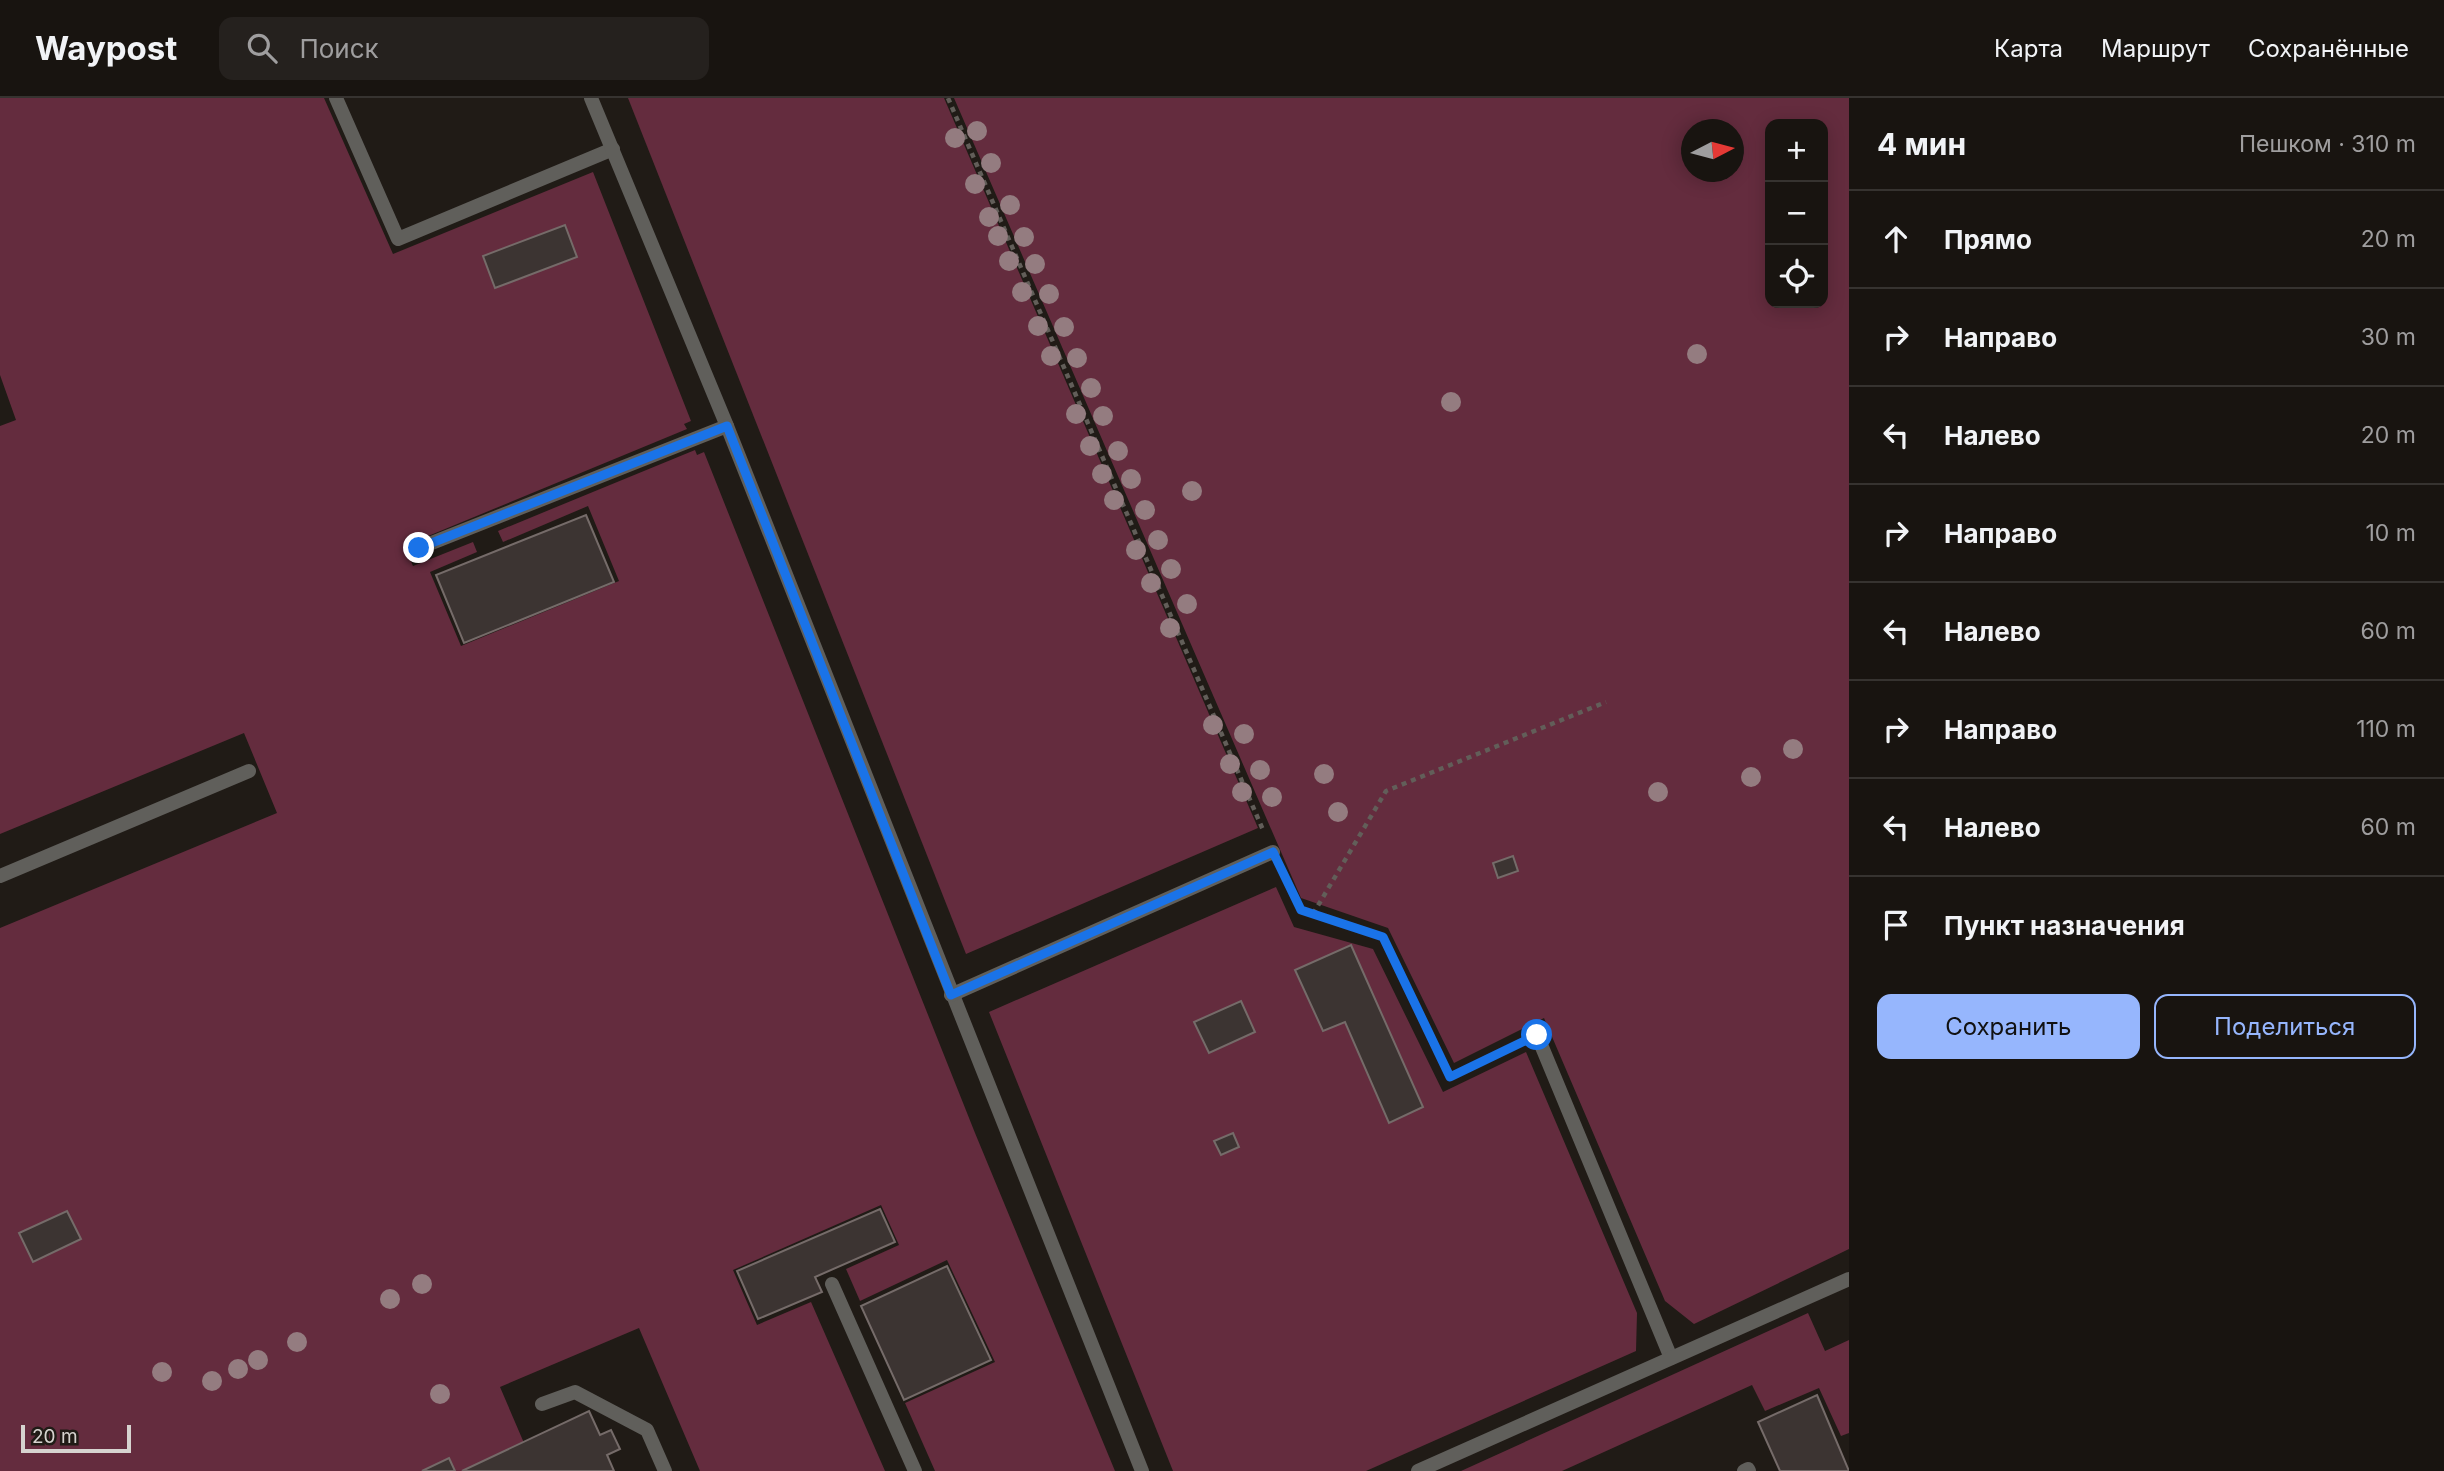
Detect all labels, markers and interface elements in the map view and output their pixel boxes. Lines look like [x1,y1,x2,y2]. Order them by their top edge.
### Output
search box [219,17,709,80]
text: Waypost [35,28,177,68]
icon: search [243,29,281,67]
text: Поиск [299,33,379,64]
text: Карта [1994,34,2063,63]
text: Маршрут [2101,34,2210,63]
text: Сохранённые [2248,34,2409,63]
north arrow [1681,119,1744,182]
map controls [1765,119,1828,308]
button: + [1765,119,1828,182]
text: 4 мин [1877,126,1966,162]
text: Пешком · 310 m [2239,130,2416,158]
button: − [1765,182,1828,245]
icon: ahead [1877,220,1915,258]
text: Прямо [1944,224,2032,255]
text: 20 m [2361,225,2416,253]
button: locate [1765,245,1828,308]
icon: right [1877,318,1915,356]
text: Направо [1944,322,2057,353]
text: 30 m [2361,323,2416,351]
icon: left [1877,416,1915,454]
text: Налево [1944,420,2041,451]
text: 20 m [2361,421,2416,449]
icon: right [1877,514,1915,552]
text: Направо [1944,518,2057,549]
text: 10 m [2366,519,2416,547]
route end [403,532,434,563]
icon: left [1877,612,1915,650]
text: Налево [1944,616,2041,647]
text: 60 m [2361,617,2416,645]
icon: right [1877,710,1915,748]
text: Направо [1944,714,2057,745]
text: 110 m [2356,715,2416,743]
icon: left [1877,808,1915,846]
text: Налево [1944,812,2041,843]
text: 60 m [2361,813,2416,841]
icon: arrive [1877,906,1915,944]
text: Пункт назначения [1944,910,2185,941]
button: Сохранить [1877,994,2140,1059]
button: Поделиться [2154,994,2416,1059]
route start [1521,1019,1552,1050]
scale bar [21,1422,131,1454]
text: 20 m [32,1425,78,1448]

